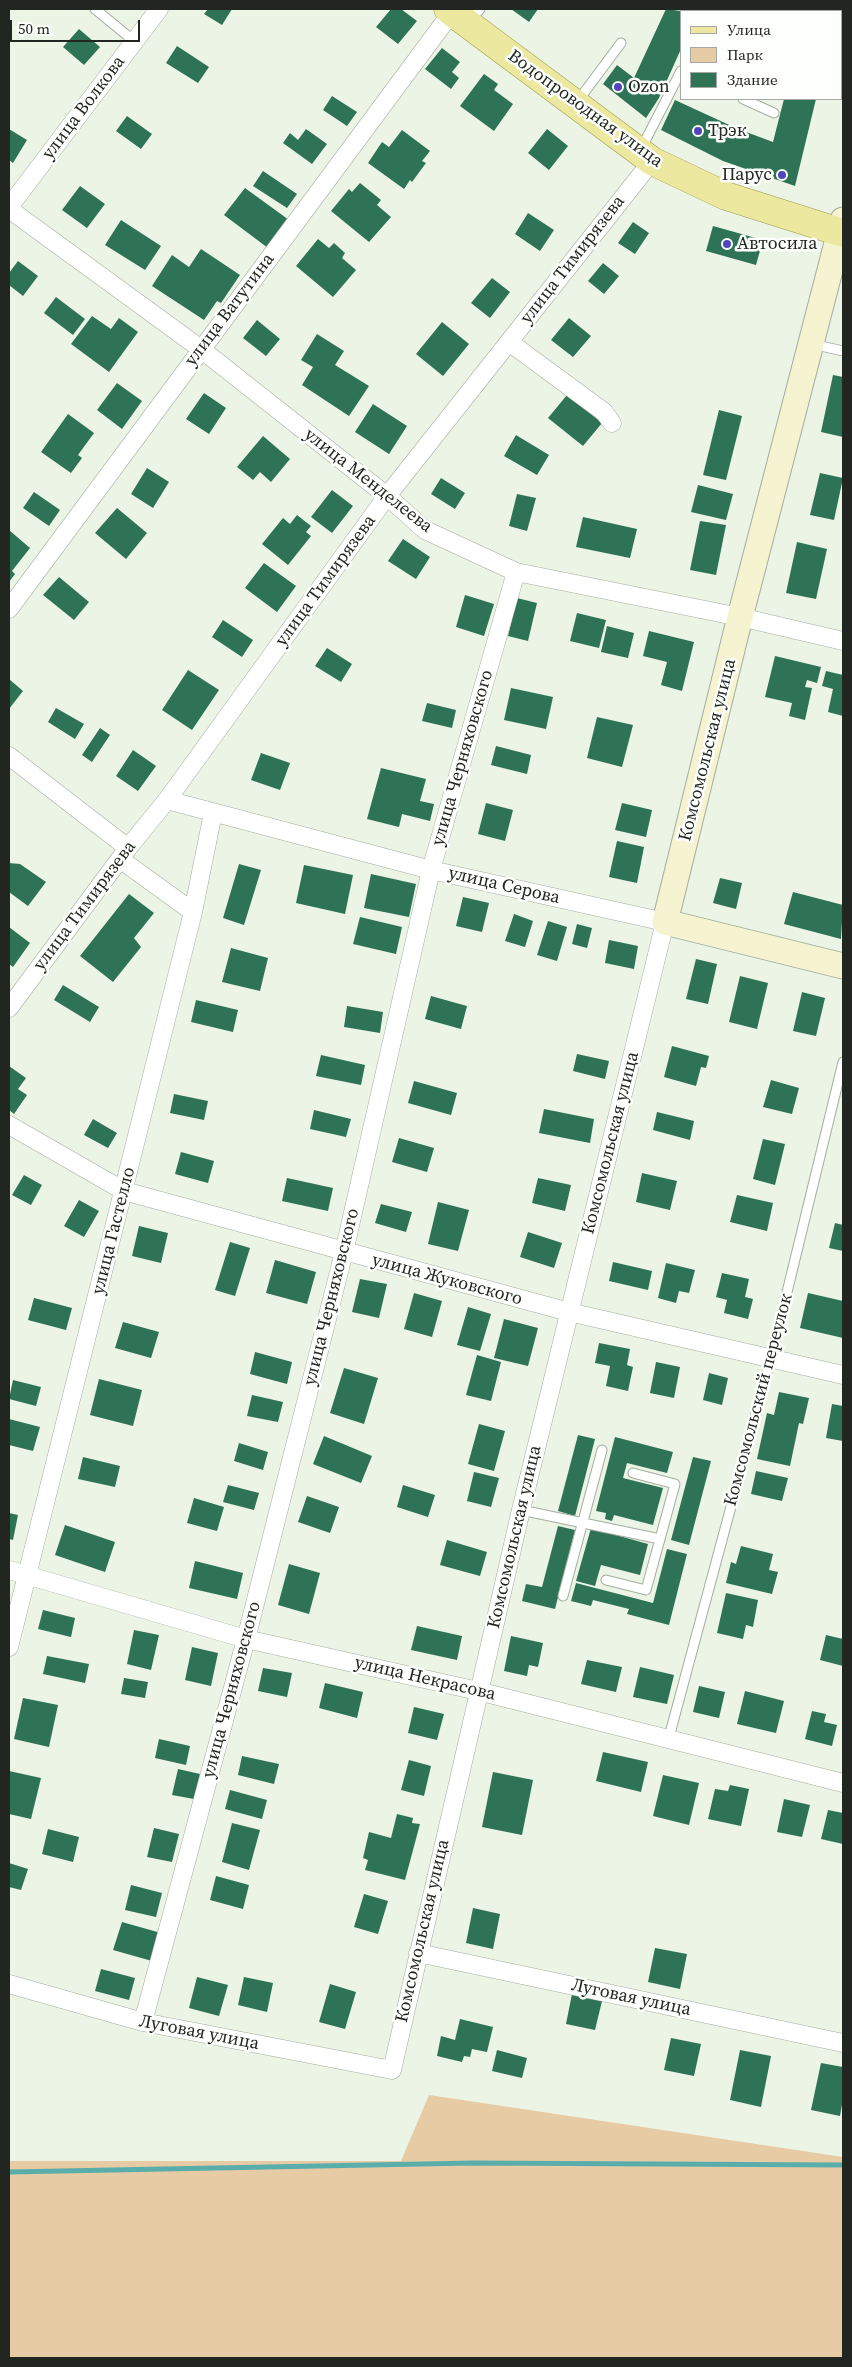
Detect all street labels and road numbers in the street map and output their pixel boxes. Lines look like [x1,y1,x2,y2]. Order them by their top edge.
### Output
street label: Водопроводная улица [503,45,667,173]
street label: улица Волкова [38,52,130,164]
street label: улица Тимирязева [516,191,630,329]
street label: улица Ватутина [181,249,279,371]
street label: улица Менделеева [299,424,437,538]
street label: улица Тимирязева [271,511,381,651]
street label: Комсомольская улица [675,657,741,843]
street label: улица Черняховского [428,668,498,848]
street label: улица Тимирязева [29,837,141,975]
street label: улица Серова [446,863,562,909]
street label: Комсомольская улица [578,1050,644,1236]
street label: улица Гастелло [88,1165,140,1297]
street label: улица Черняховского [299,1206,365,1388]
street label: улица Жуковского [370,1250,524,1310]
street label: Комсомольский переулок [720,1291,798,1509]
street label: Комсомольская улица [483,1443,547,1631]
street label: улица Черняховского [198,1599,266,1781]
street label: улица Некрасова [352,1652,498,1706]
street label: Комсомольская улица [391,1837,455,2025]
street label: Луговая улица [569,1975,693,2021]
street label: Луговая улица [137,2011,261,2055]

